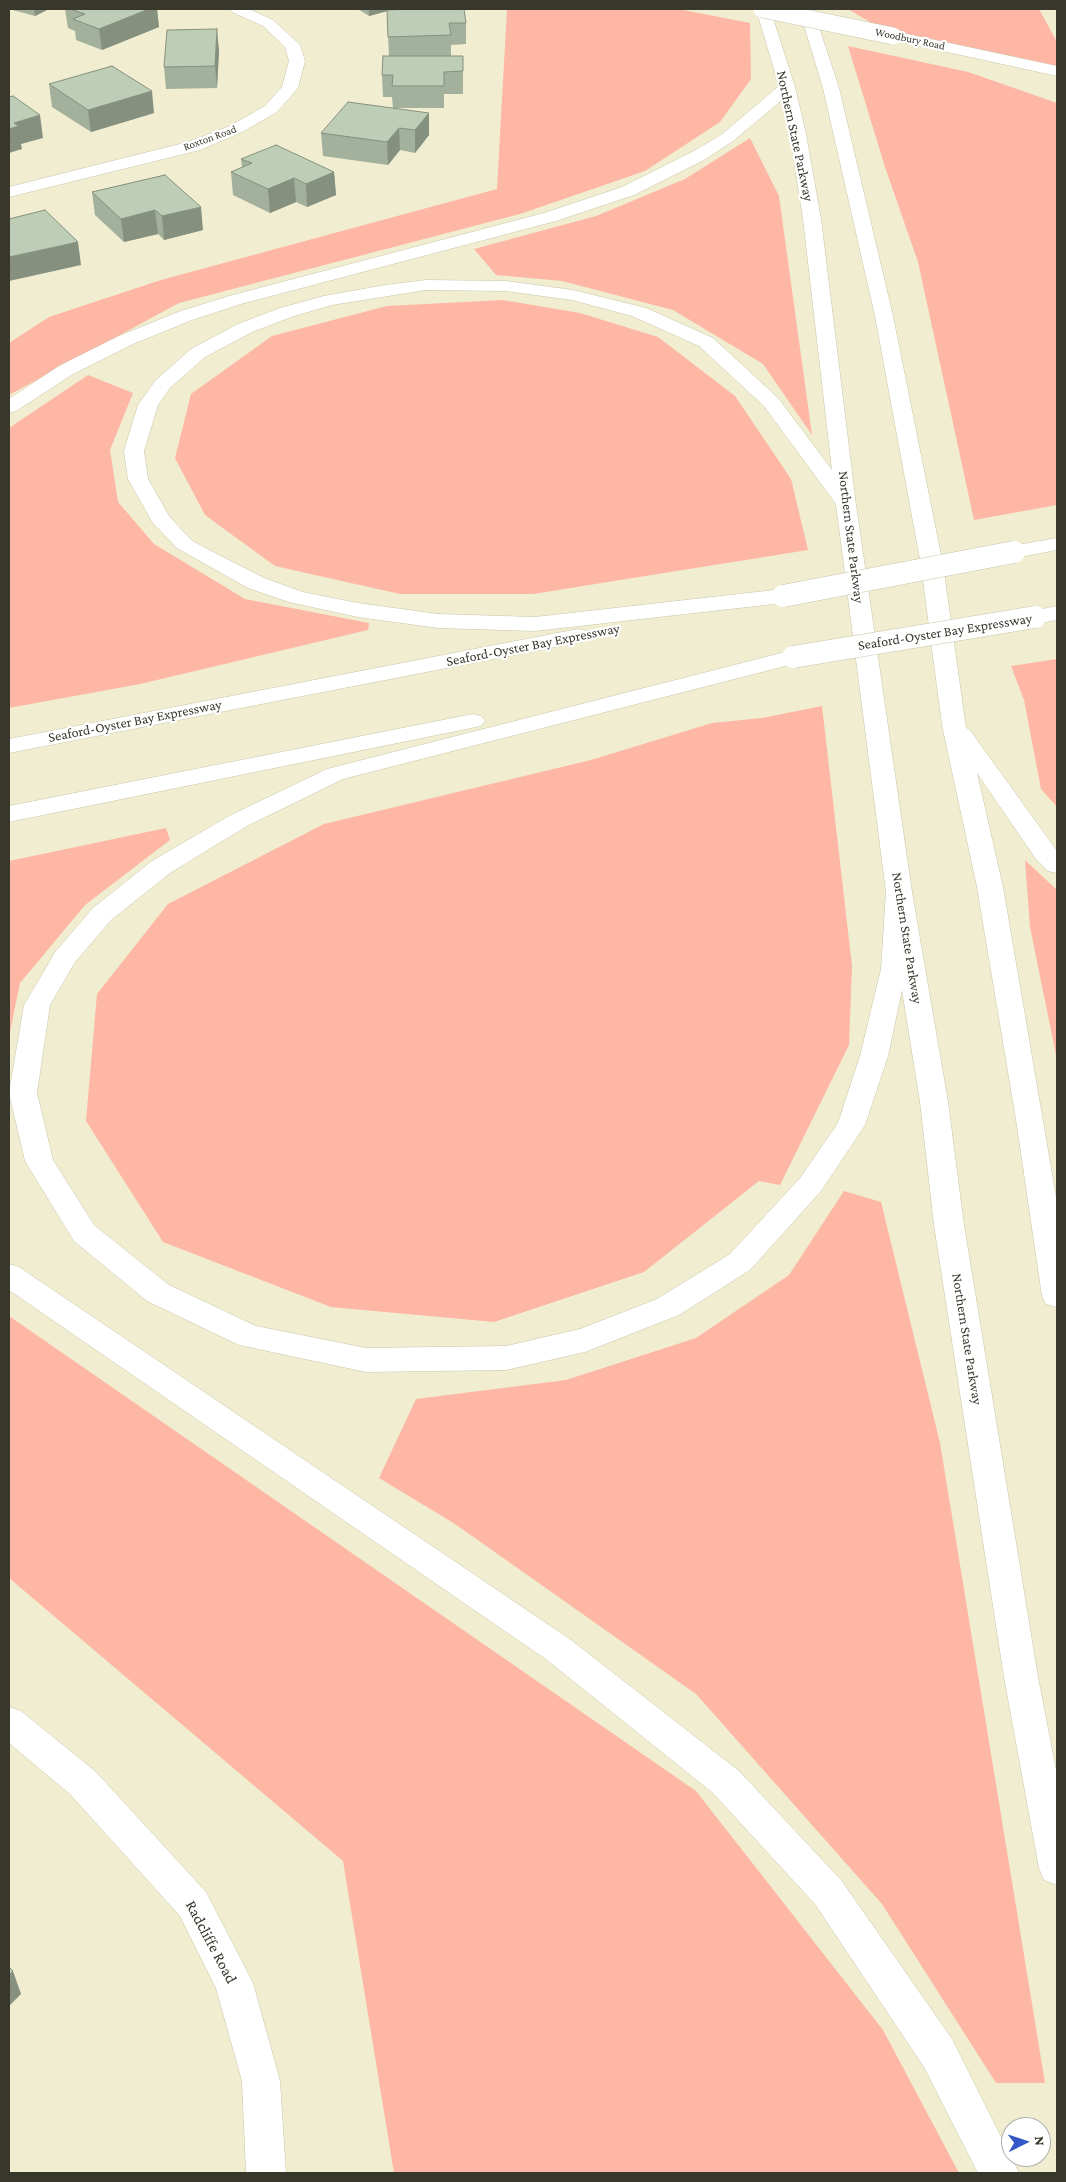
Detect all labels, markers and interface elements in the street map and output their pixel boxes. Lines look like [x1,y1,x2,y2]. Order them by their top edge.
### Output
street label: Woodbury Road [874,25,946,53]
street label: Northern State Parkway [773,69,817,203]
street label: Roxton Road [182,122,238,154]
street label: Northern State Parkway [835,470,867,604]
street label: Seaford-Oyster Bay Expressway [857,610,1033,654]
street label: Seaford-Oyster Bay Expressway [445,620,621,670]
street label: Seaford-Oyster Bay Expressway [47,696,223,746]
street label: Northern State Parkway [888,871,926,1005]
street label: Northern State Parkway [948,1272,986,1406]
street label: Radcliffe Road [181,1897,241,1987]
north arrow [1001,2117,1051,2167]
text: N [1032,2136,1048,2146]

